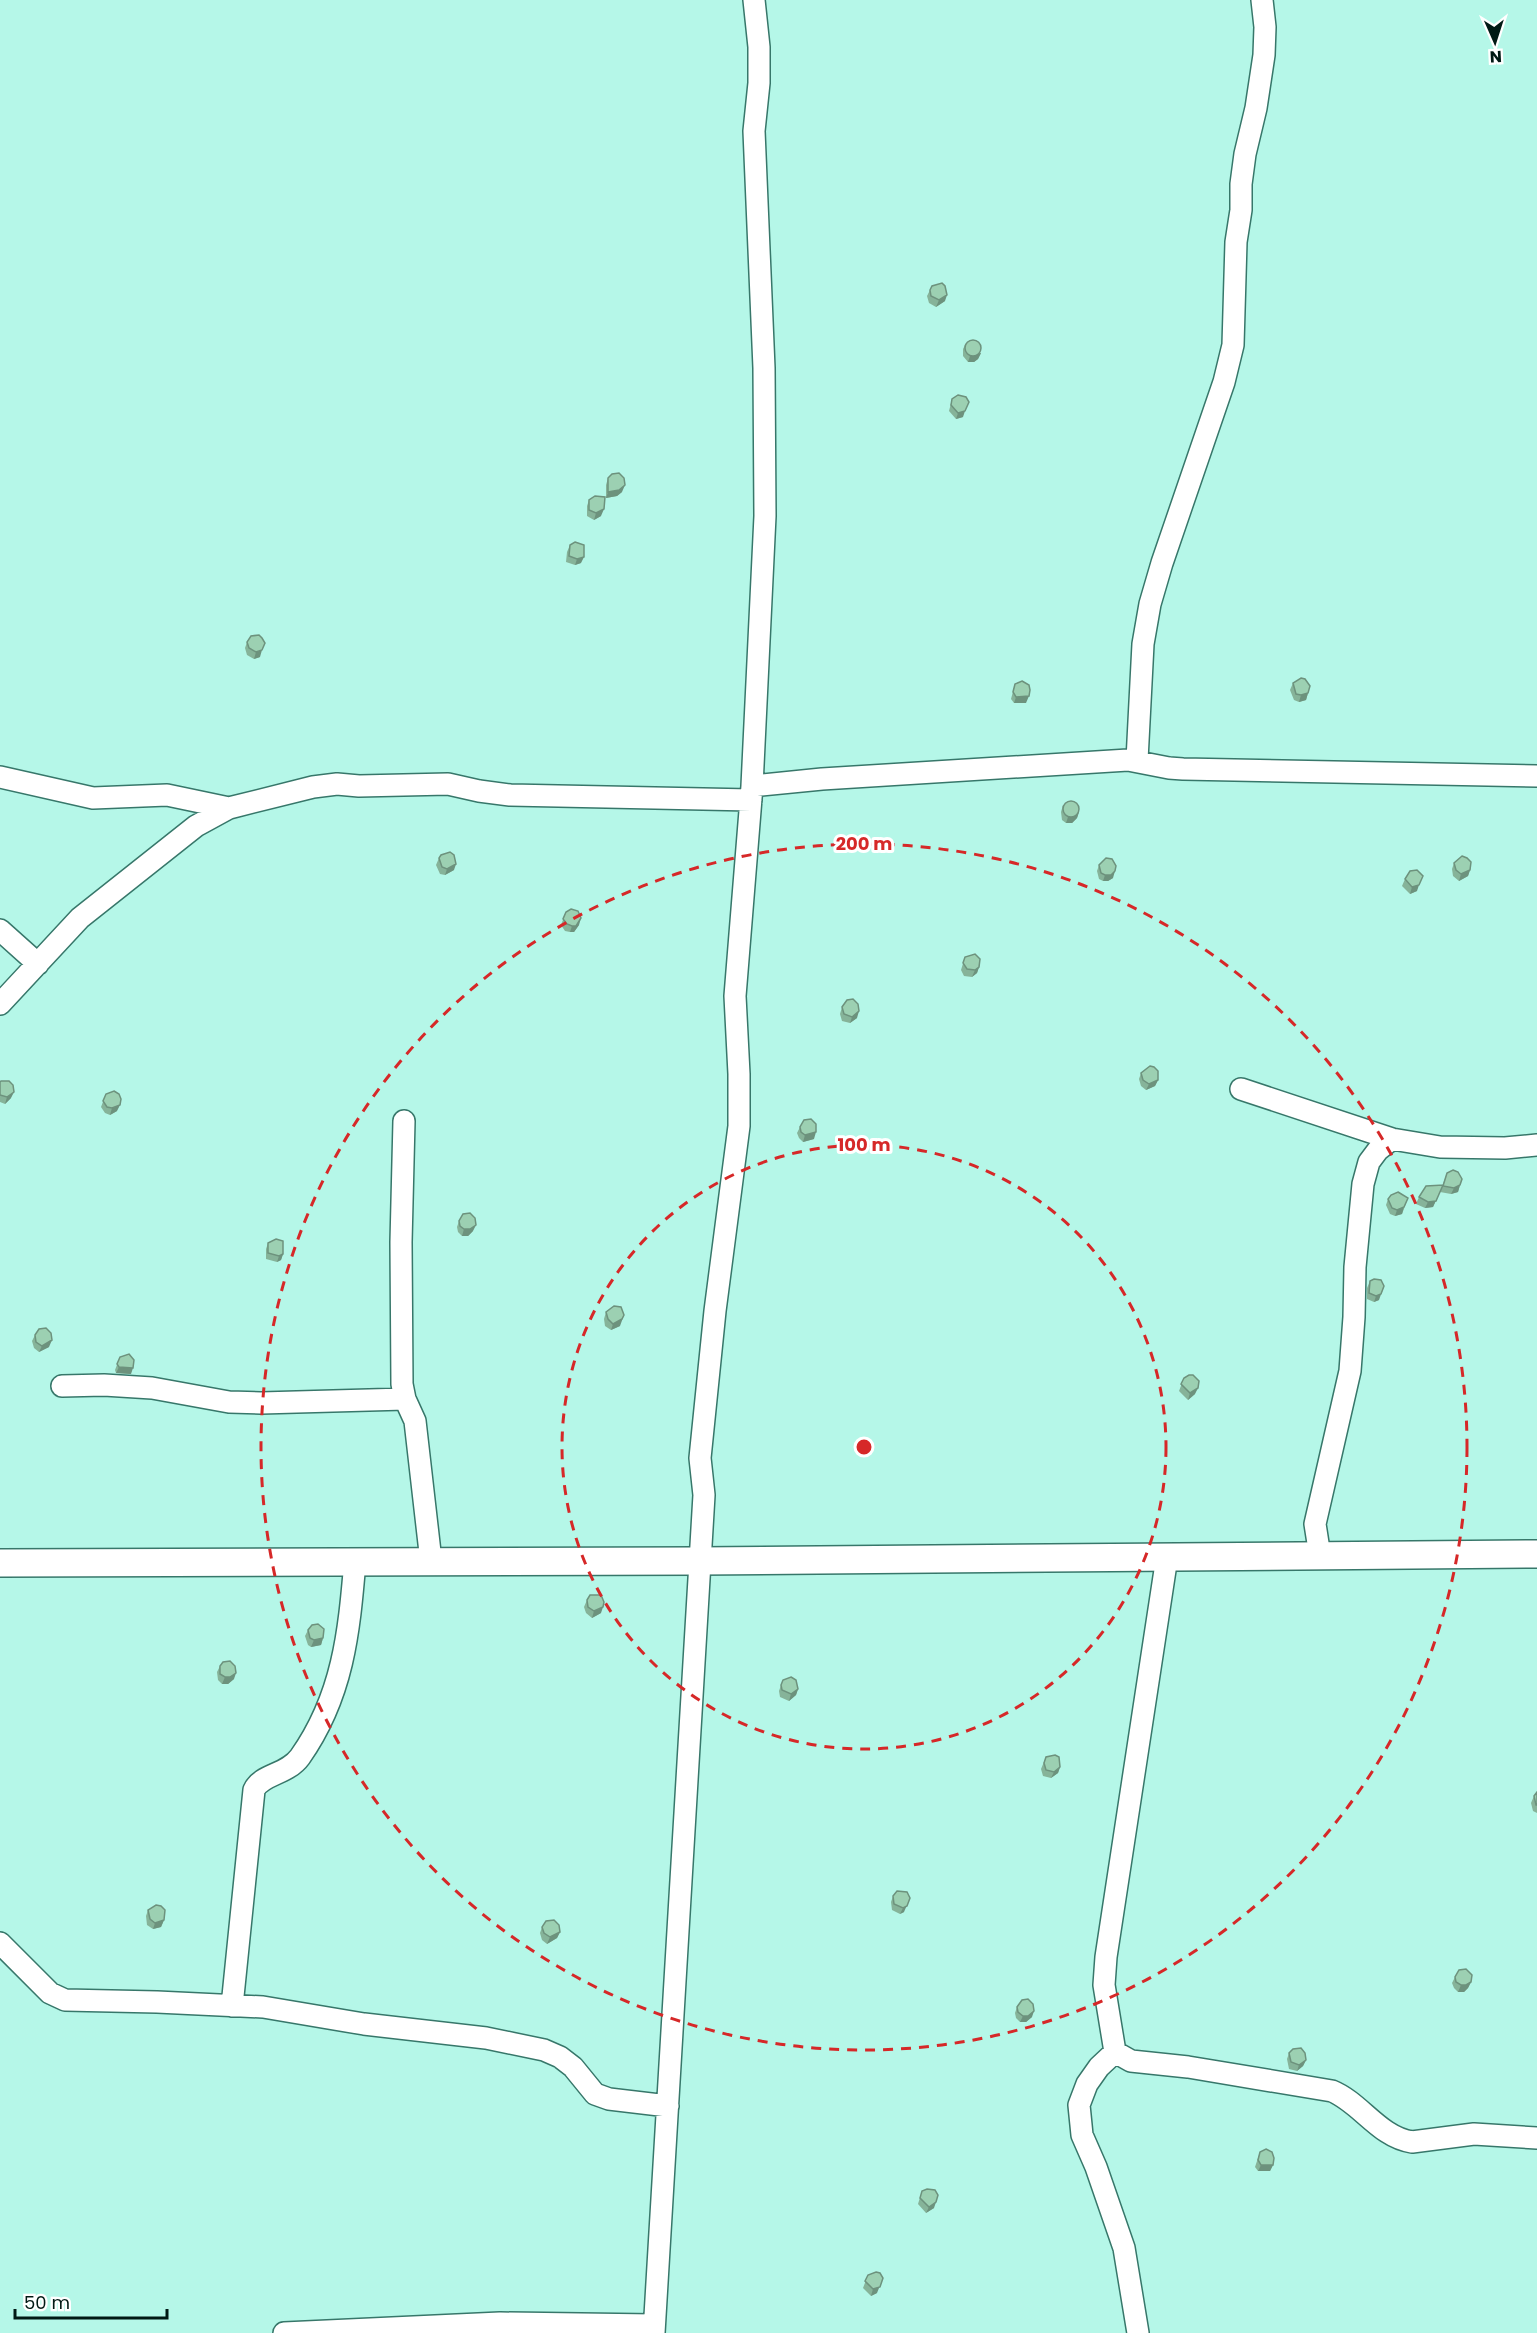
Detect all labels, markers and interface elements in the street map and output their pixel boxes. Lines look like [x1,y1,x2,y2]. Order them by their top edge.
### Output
north arrow [1465,12,1525,72]
text: N [1489,45,1502,68]
text: 200 m [836,831,892,856]
text: 100 m [837,1132,891,1157]
centre of rings [854,1437,874,1457]
scale bar [15,2282,166,2320]
text: 50 m [24,2290,70,2315]

